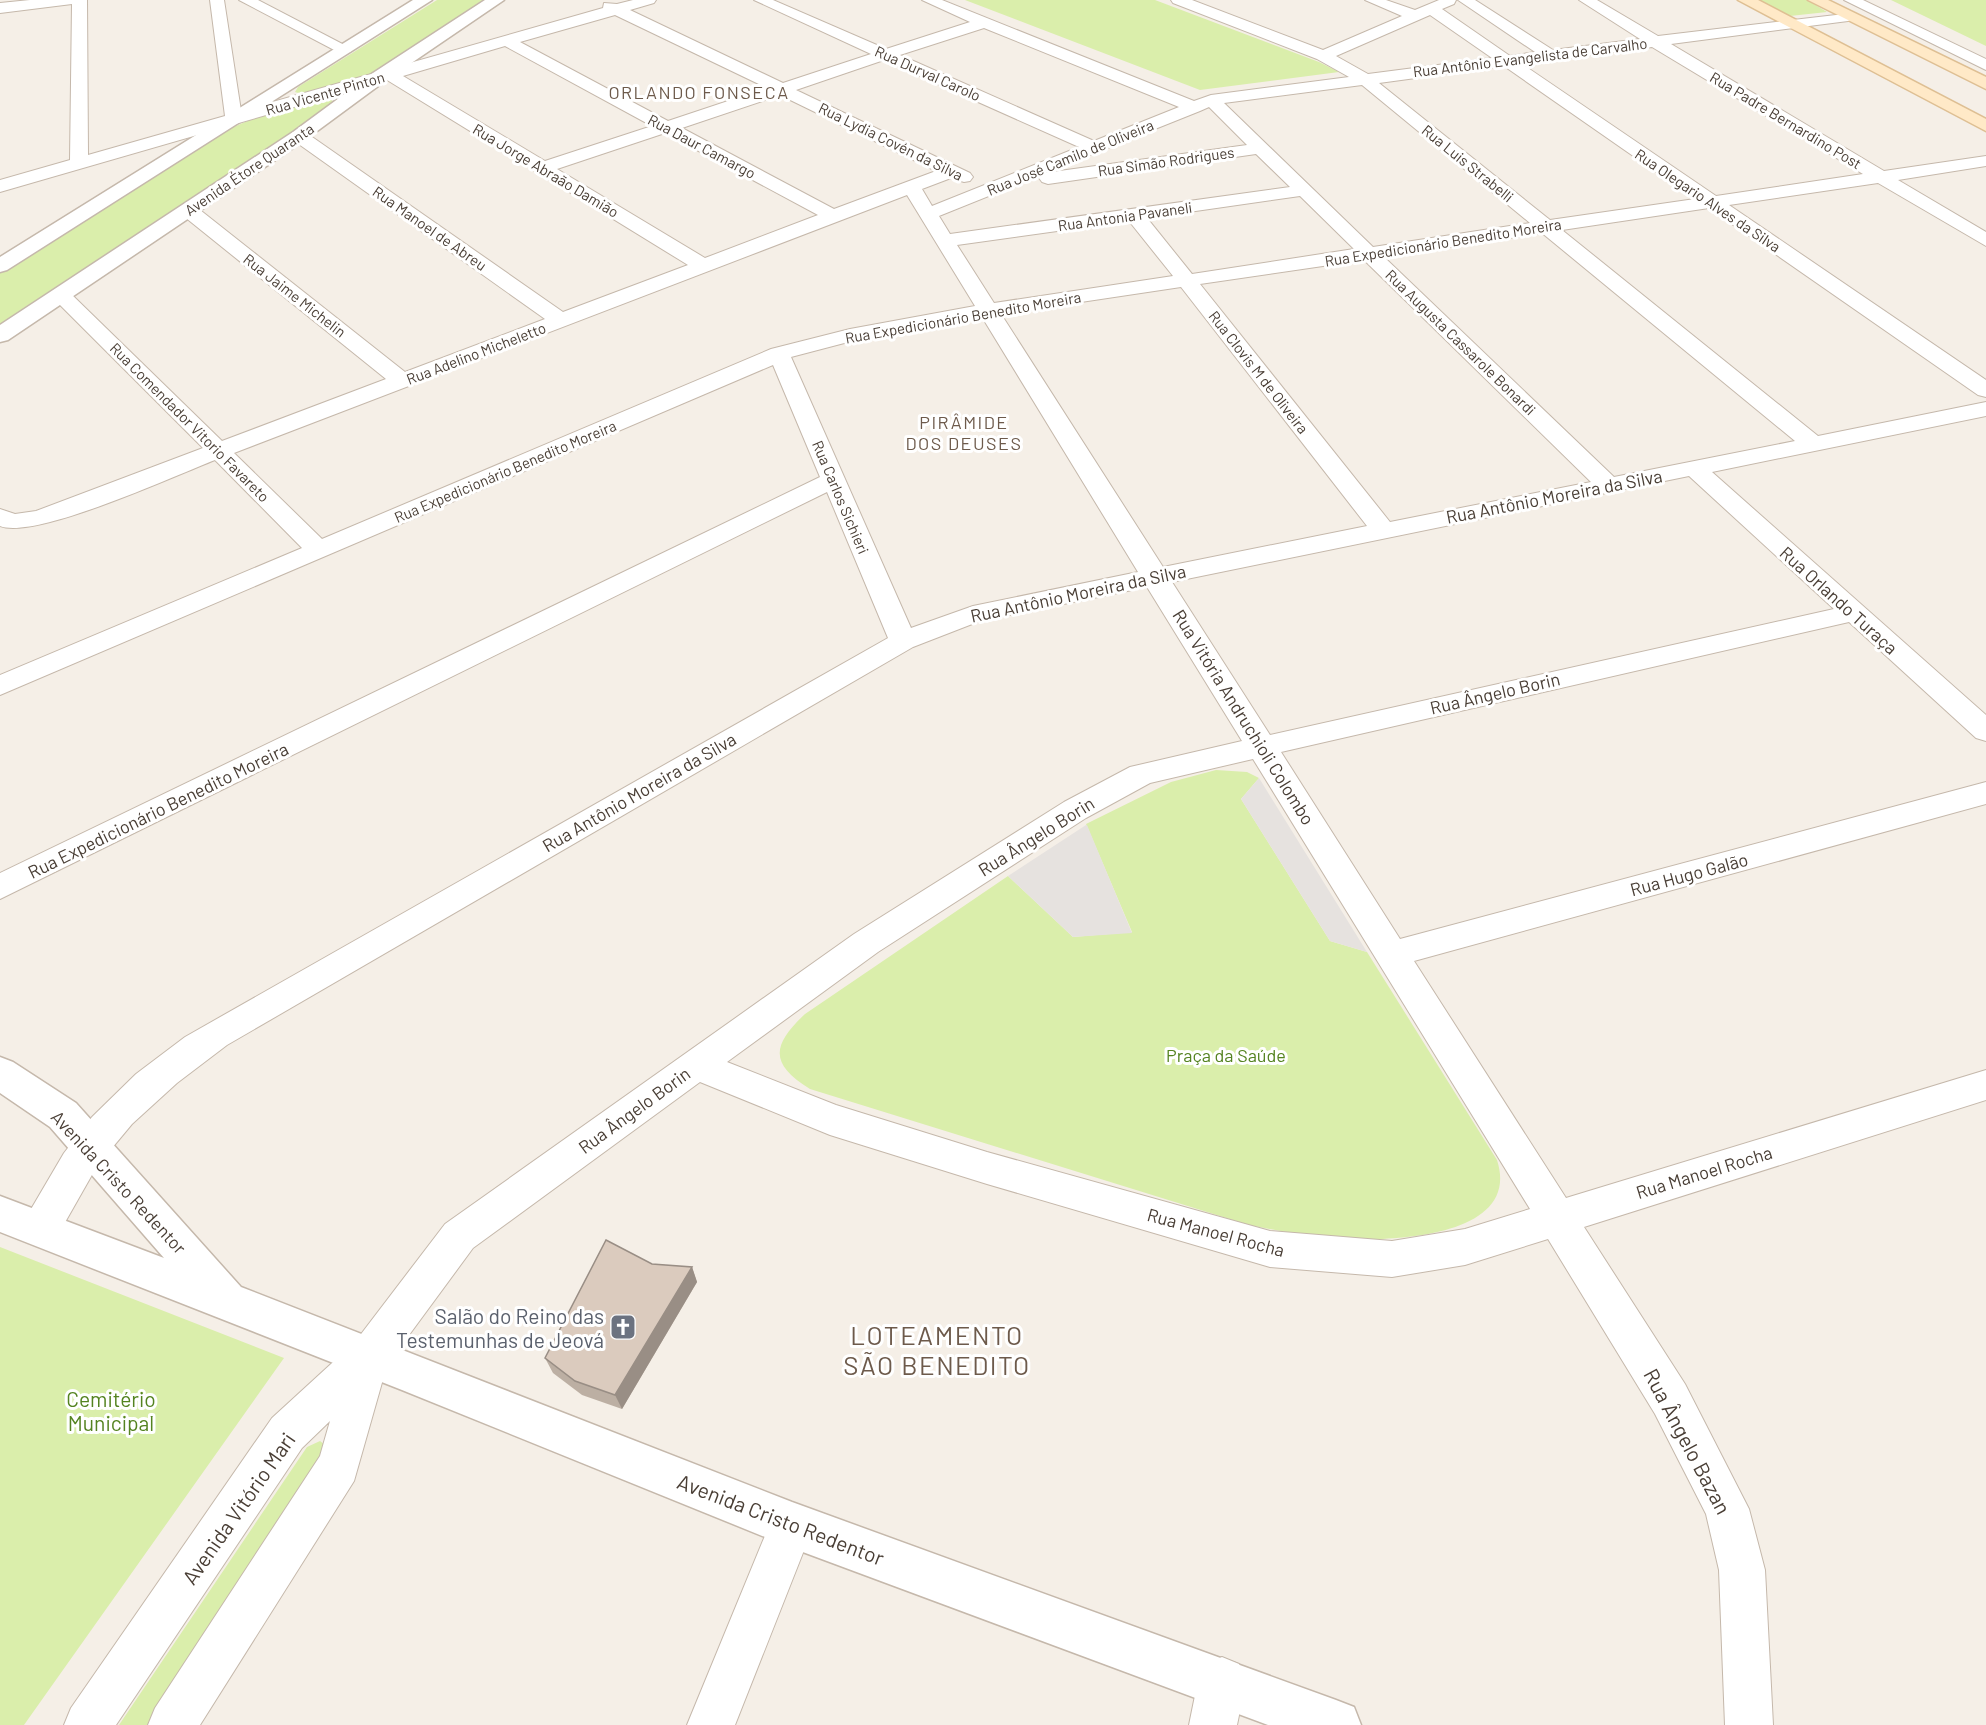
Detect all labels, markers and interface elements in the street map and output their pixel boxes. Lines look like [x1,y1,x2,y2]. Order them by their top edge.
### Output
street label: Rua Antônio Evangelista de Carvalho [1412,34,1648,80]
street label: Rua Durval Carolo [872,42,984,104]
street label: Rua Vicente Pinton [263,67,387,119]
street label: Rua Padre Bernardino Post [1707,68,1865,172]
district label: ORLANDO FONSECA [608,81,790,103]
street label: Rua Lydia Covén da Silva [816,98,966,184]
street label: Rua Daur Camargo [645,110,759,182]
street label: Rua José Camilo de Oliveira [984,115,1156,199]
street label: Avenida Étore Quaranta [181,119,317,219]
street label: Rua Jorge Abraão Damião [470,119,622,221]
street label: Rua Luis Strabelli [1419,121,1517,205]
street label: Rua Simão Rodrigues [1097,143,1235,179]
street label: Rua Olegario Alves da Silva [1632,144,1784,256]
street label: Rua Manoel de Abreu [370,182,490,274]
street label: Rua Antonia Pavaneli [1057,198,1193,234]
street label: Rua Expedicionário Benedito Moreira [1323,214,1563,270]
street label: Rua Jaime Michelin [240,249,350,341]
street label: Rua Augusta Cassarole Bonardi [1382,265,1540,419]
street label: Rua Expedicionário Benedito Moreira [844,287,1082,347]
street label: Rua Clovis M de Oliveira [1205,307,1313,437]
street label: Rua Adelino Micheletto [404,318,548,388]
street label: Rua Comendador Vitorio Favareto [107,339,273,505]
district label: PIRÂMIDE DOS DEUSES [906,411,1023,454]
street label: Rua Expedicionário Benedito Moreira [391,416,619,526]
street label: Rua Carlos Sichieri [809,438,873,556]
street label: Rua Antônio Moreira da Silva [1444,464,1664,528]
street label: Rua Orlando Turaça [1776,541,1902,659]
street label: Rua Antônio Moreira da Silva [968,559,1188,627]
street label: Rua Vitória Andruchioli Colombo [1168,605,1320,829]
street label: Rua Ângelo Borin [1428,667,1562,719]
street label: Rua Antônio Moreira da Silva [538,728,740,856]
street label: Rua Expedicionário Benedito Moreira [24,737,292,883]
street label: Rua Ângelo Borin [974,791,1098,881]
street label: Rua Hugo Galão [1628,848,1750,900]
park label: Praça da Saúde [1166,1044,1286,1066]
street label: Rua Ângelo Borin [574,1062,694,1158]
street label: Avenida Cristo Redentor [47,1106,191,1259]
street label: Rua Manoel Rocha [1633,1141,1775,1203]
street label: Rua Manoel Rocha [1145,1203,1287,1261]
place label: Salão do Reino das Testemunhas de Jeová [396,1303,604,1352]
church icon: Salão do Reino das Testemunhas de Jeová [608,1312,638,1342]
district label: LOTEAMENTO SÃO BENEDITO [843,1319,1031,1380]
street label: Rua Ângelo Bazan [1639,1364,1737,1518]
park label: Cemitério Municipal [66,1386,156,1435]
street label: Avenida Vitório Mari [176,1427,300,1589]
street label: Avenida Cristo Redentor [674,1468,888,1570]

